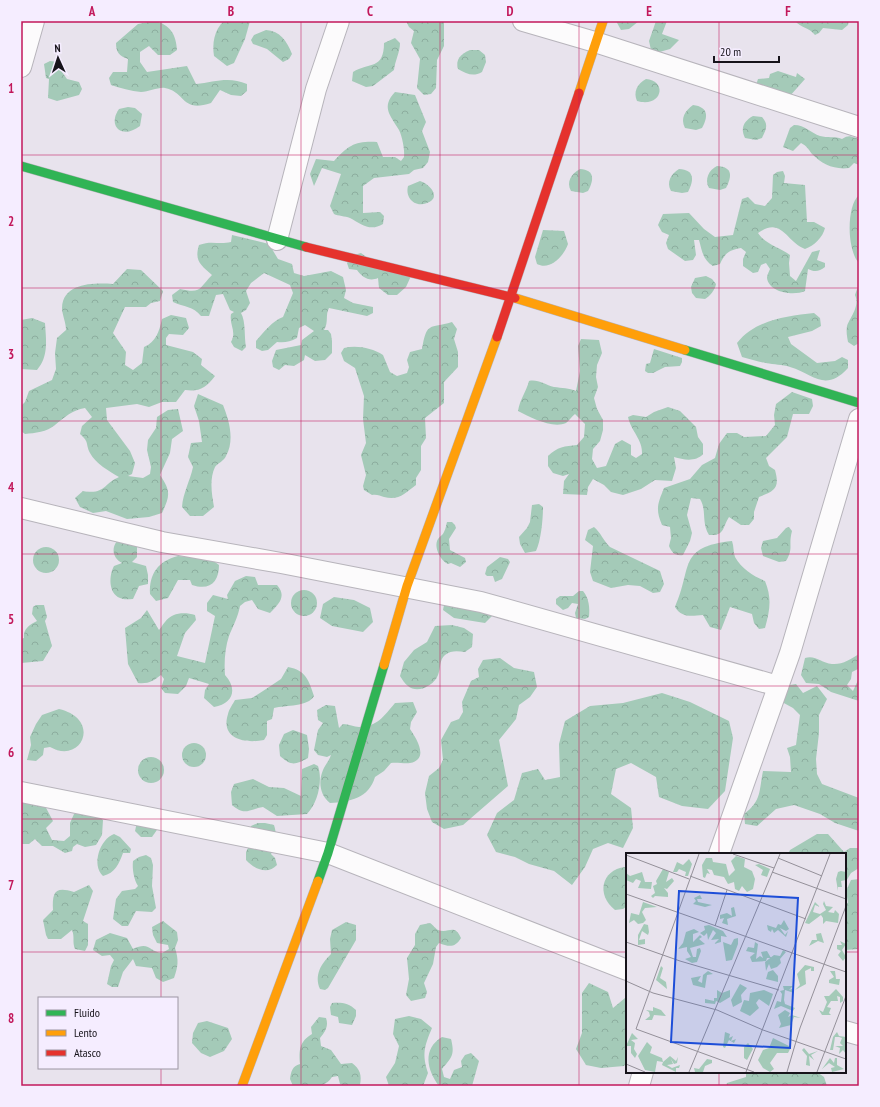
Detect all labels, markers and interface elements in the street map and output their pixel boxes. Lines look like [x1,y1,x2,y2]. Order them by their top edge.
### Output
text: A [88,3,96,20]
text: B [228,3,234,20]
text: C [367,3,373,20]
text: D [507,3,514,20]
text: E [646,3,652,20]
text: F [785,3,791,20]
north arrow [38,38,78,78]
scale bar [714,38,779,64]
text: N [54,41,61,55]
text: 20 m [720,44,741,59]
text: 1 [8,80,14,97]
text: 2 [8,213,14,230]
text: 3 [8,346,14,363]
text: 4 [8,479,15,496]
text: 5 [8,611,14,628]
text: 6 [8,744,14,761]
inset map [626,853,846,1073]
text: 7 [8,877,14,894]
legend [38,997,178,1069]
text: Fluido [74,1005,100,1020]
text: 8 [8,1010,14,1027]
text: Lento [74,1025,97,1040]
text: Atasco [74,1045,101,1060]

